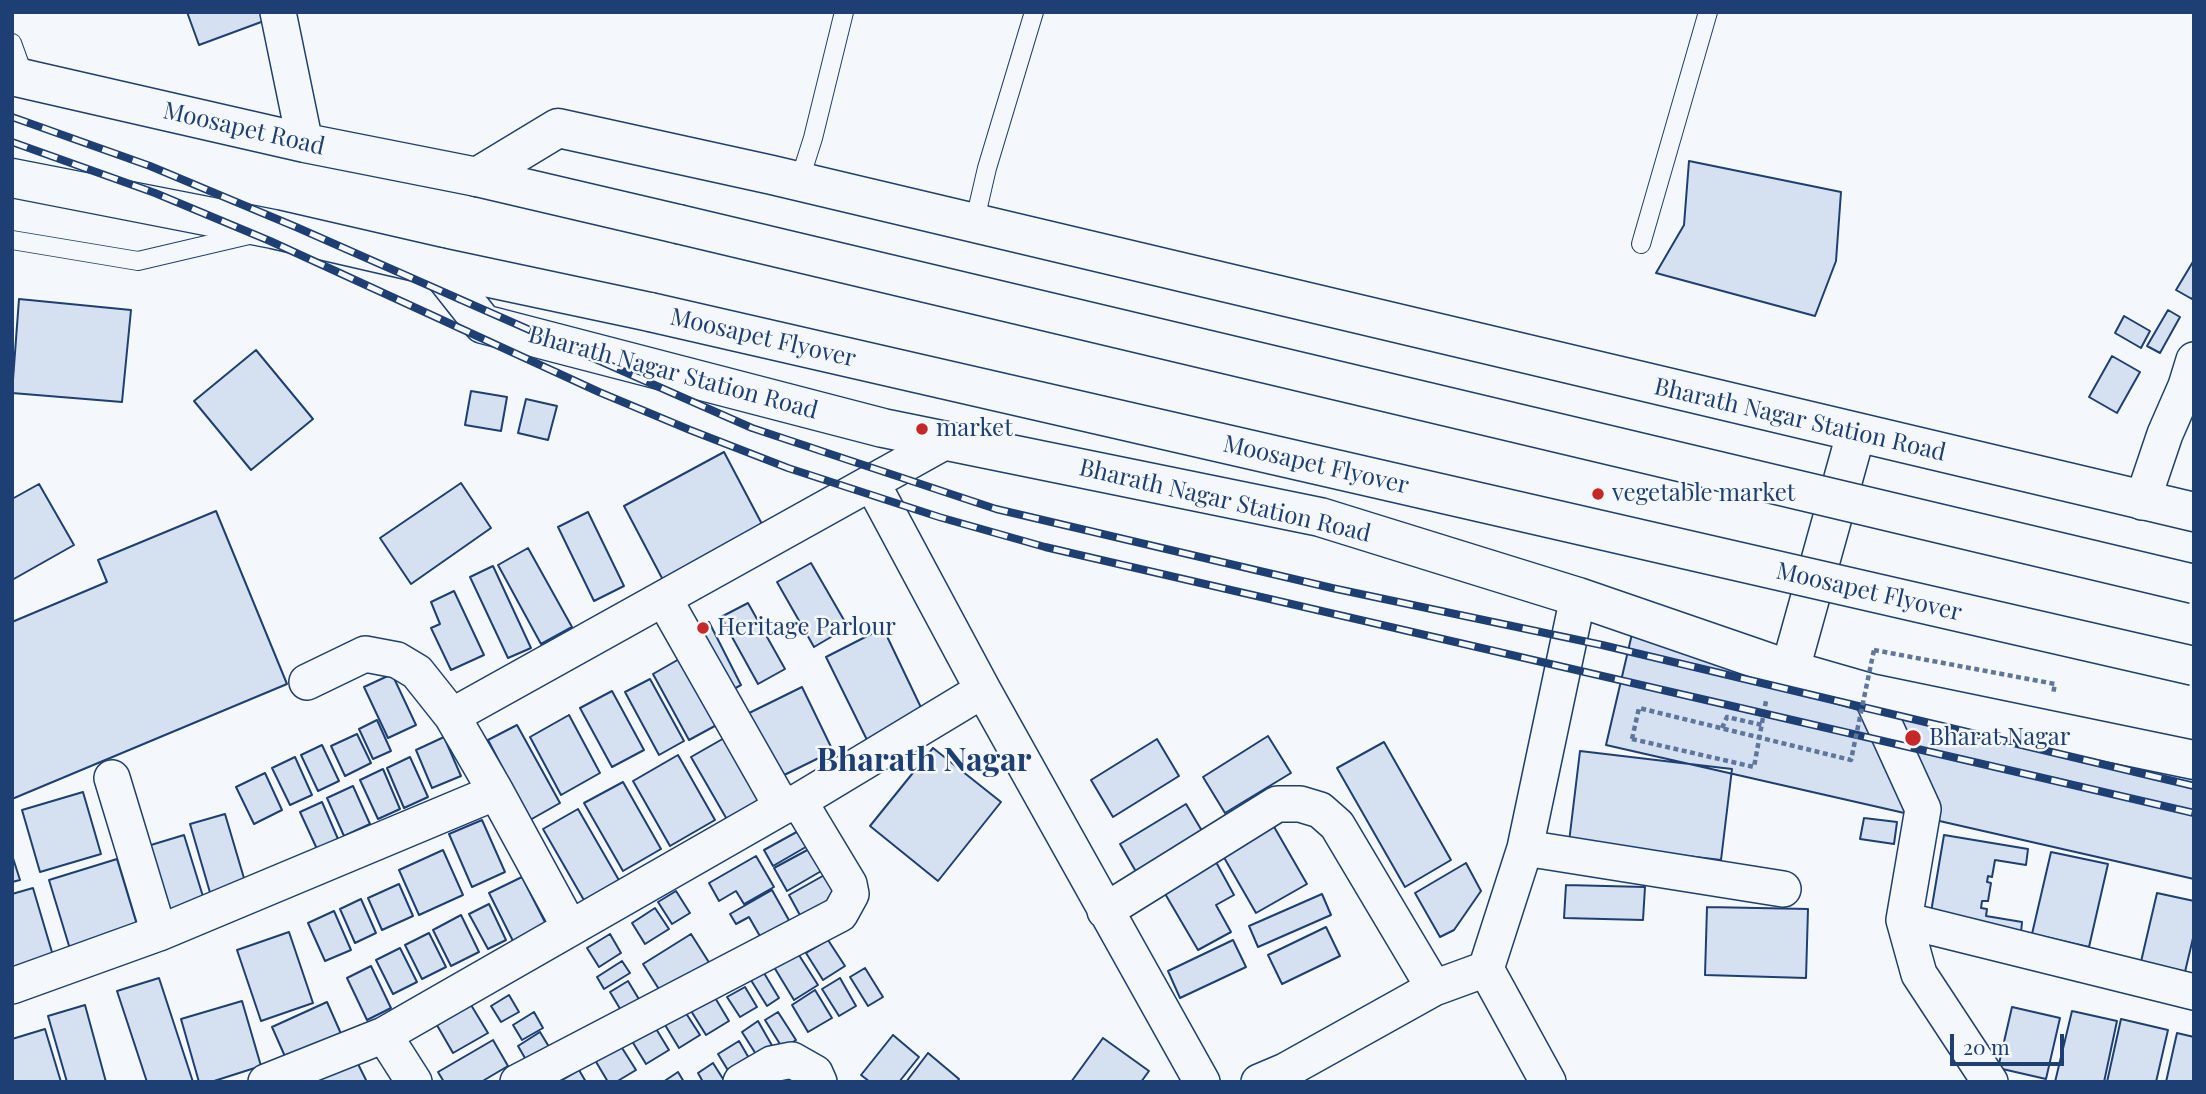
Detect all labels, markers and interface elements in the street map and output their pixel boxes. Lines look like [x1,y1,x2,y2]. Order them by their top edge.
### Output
street label: Moosapet Road [161,96,327,162]
street label: Moosapet Flyover [667,303,859,373]
street label: Bharath Nagar Station Road [525,320,821,426]
street label: Bharath Nagar Station Road [1651,372,1949,468]
place label: market [936,415,1013,443]
marker: market [914,421,930,437]
street label: Moosapet Flyover [1220,430,1412,500]
street label: Bharath Nagar Station Road [1076,453,1374,549]
place label: vegetable market [1612,480,1795,508]
marker: vegetable market [1590,486,1606,502]
street label: Moosapet Flyover [1773,557,1965,627]
place label: Heritage Parlour [717,614,896,642]
marker: Heritage Parlour [695,620,711,636]
place label: Bharat Nagar [1929,724,2070,752]
marker: Bharat Nagar [1903,728,1923,748]
district label: Bharath Nagar [817,742,1031,780]
scale bar [1954,1020,2068,1064]
text: 20 m [1963,1032,2010,1060]

